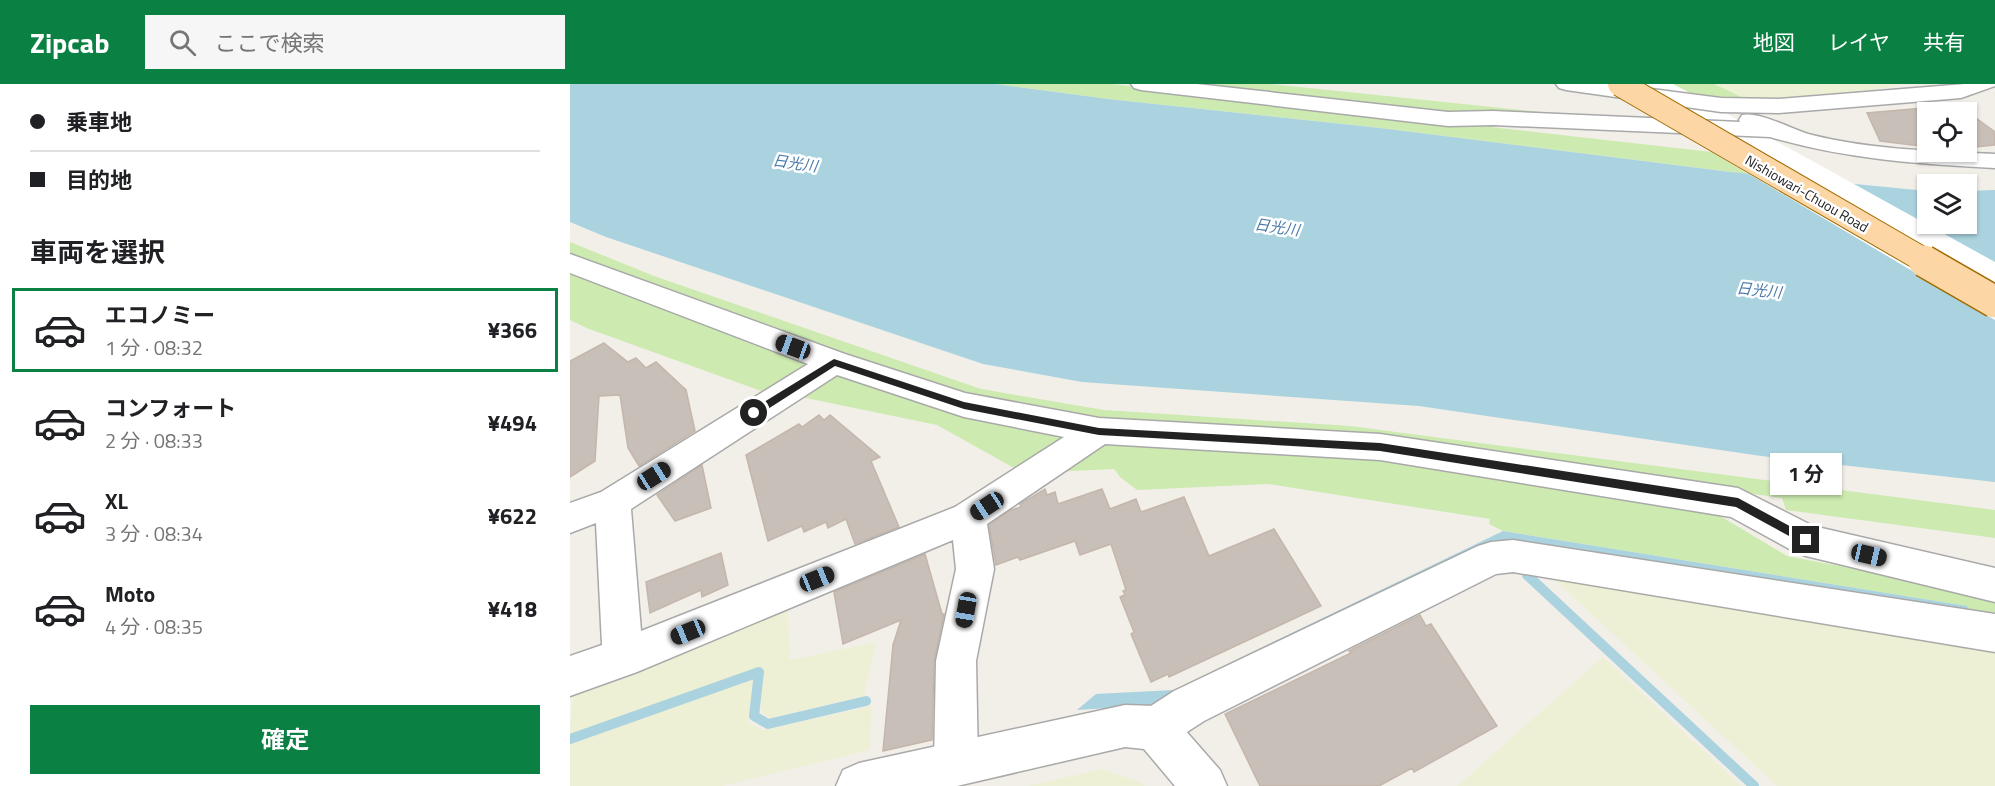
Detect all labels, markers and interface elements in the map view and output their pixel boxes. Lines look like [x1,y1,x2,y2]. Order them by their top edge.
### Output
search box [145,15,565,69]
text: Zipcab [30,21,109,64]
icon: search [166,26,199,59]
text: ここで検索 [214,26,324,60]
text: 地図 [1753,26,1795,58]
text: レイヤ [1828,26,1890,58]
text: 共有 [1923,26,1965,58]
map controls [1917,102,1977,234]
button: locate [1917,102,1977,162]
text: 乗車地 [66,105,132,139]
water label: 日光川 [771,148,821,178]
street label: Nishiowari-Chuou Road [1741,149,1873,237]
text: 目的地 [66,163,132,197]
button: layers [1917,174,1977,234]
water label: 日光川 [1253,212,1303,242]
text: 車両を選択 [30,231,165,272]
water label: 日光川 [1735,276,1785,304]
text: エコノミー [105,298,215,332]
icon: car [33,303,87,357]
text: ¥366 [488,313,537,347]
text: 1 分 · 08:32 [105,332,203,363]
car [773,332,813,362]
text: コンフォート [105,391,236,425]
icon: car [33,396,87,450]
route start [740,399,767,426]
text: ¥494 [488,406,537,440]
text: 2 分 · 08:33 [105,425,203,456]
callout: 1 分 [1770,453,1842,495]
text: 1 分 [1788,458,1824,489]
car [634,459,674,493]
text: XL [105,484,128,518]
icon: car [33,489,87,543]
car [967,489,1007,523]
text: ¥622 [488,499,537,533]
text: 3 分 · 08:34 [105,518,203,549]
route end [1792,526,1819,553]
car [1849,542,1889,568]
car [797,564,837,594]
text: Moto [105,577,155,611]
icon: car [33,582,87,636]
car [954,591,978,629]
text: ¥418 [488,592,537,626]
text: 4 分 · 08:35 [105,611,203,642]
car [668,617,708,647]
button: 確定 [30,705,540,774]

